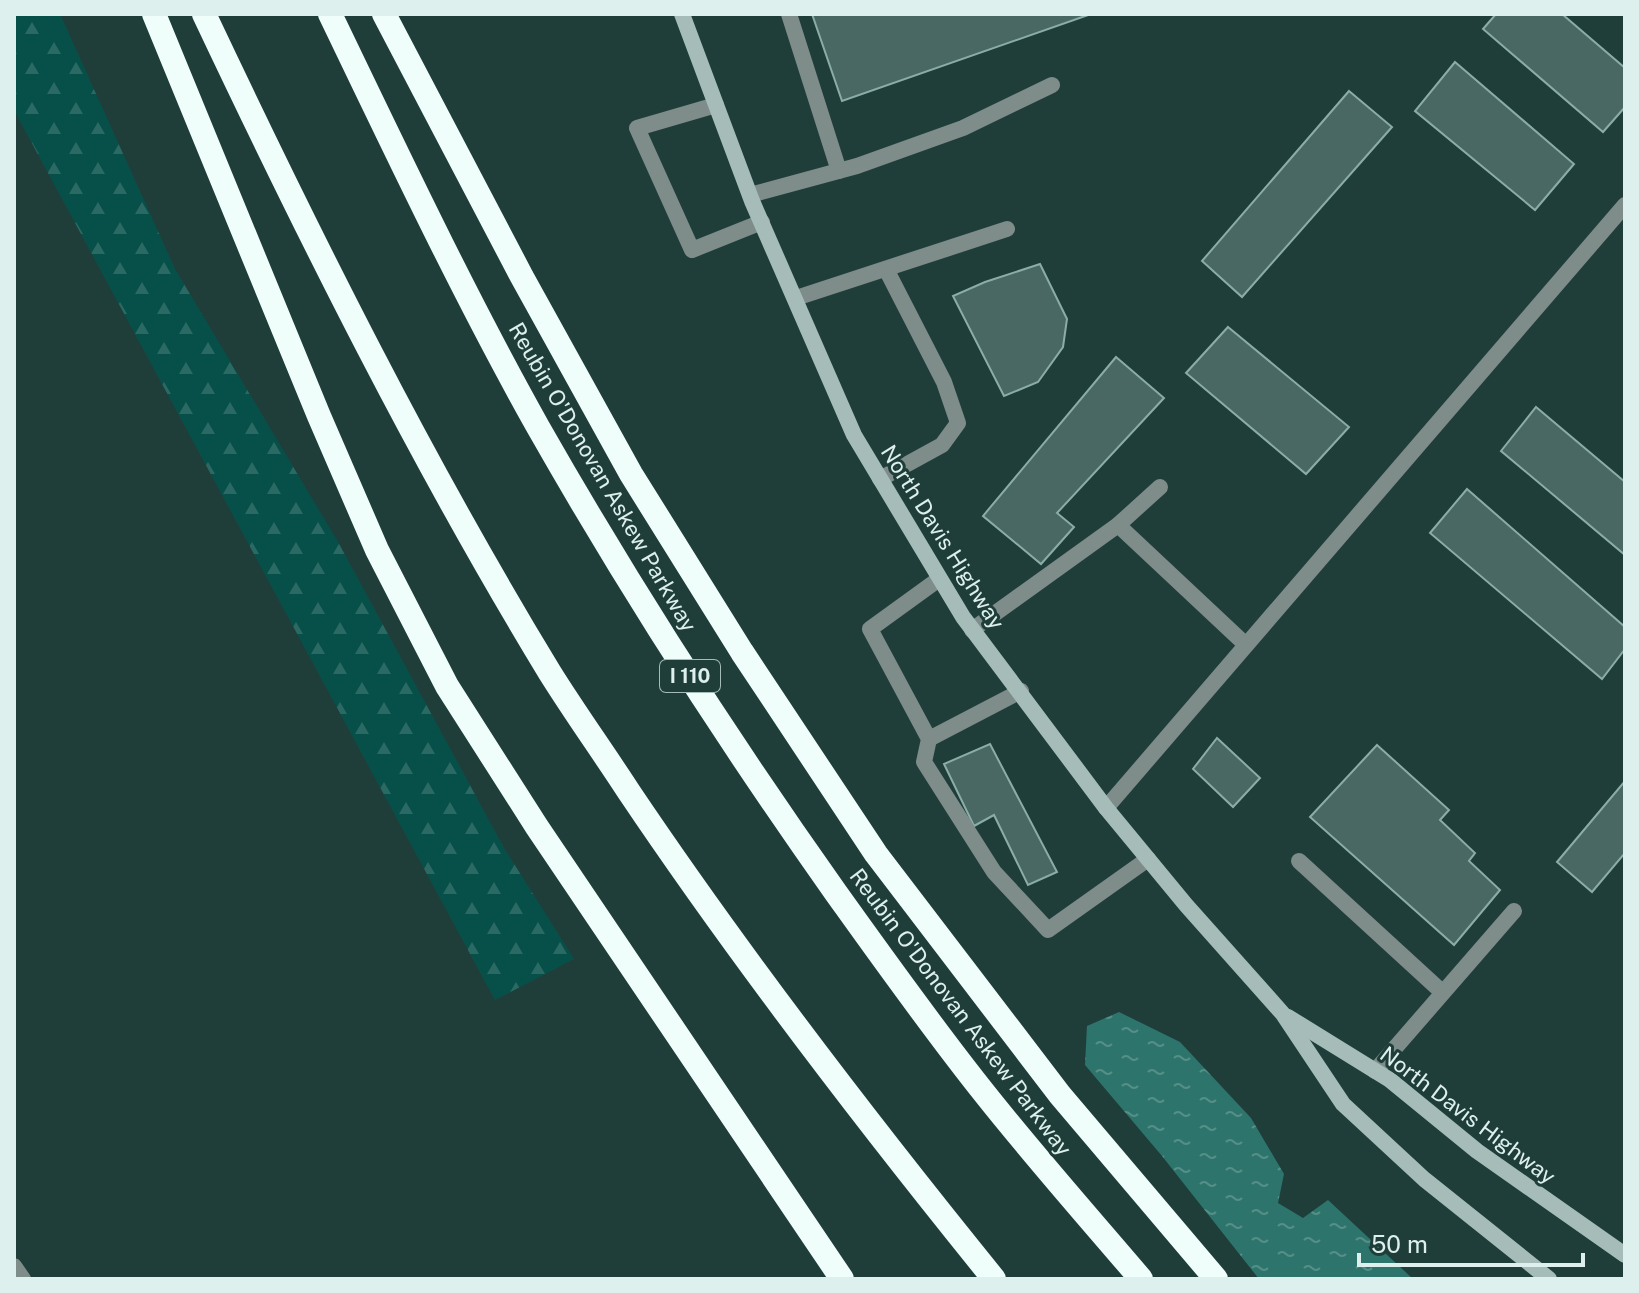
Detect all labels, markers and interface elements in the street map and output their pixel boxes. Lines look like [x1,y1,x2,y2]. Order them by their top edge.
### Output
street label: Reubin O'Donovan Askew Parkway [504,318,703,636]
street label: North Davis Highway [876,440,1010,634]
road number: I 110 [660,660,720,692]
street label: Reubin O'Donovan Askew Parkway [845,863,1078,1161]
street label: North Davis Highway [1375,1041,1561,1189]
scale bar [1359,1217,1583,1267]
text: 50 m [1371,1230,1428,1258]

